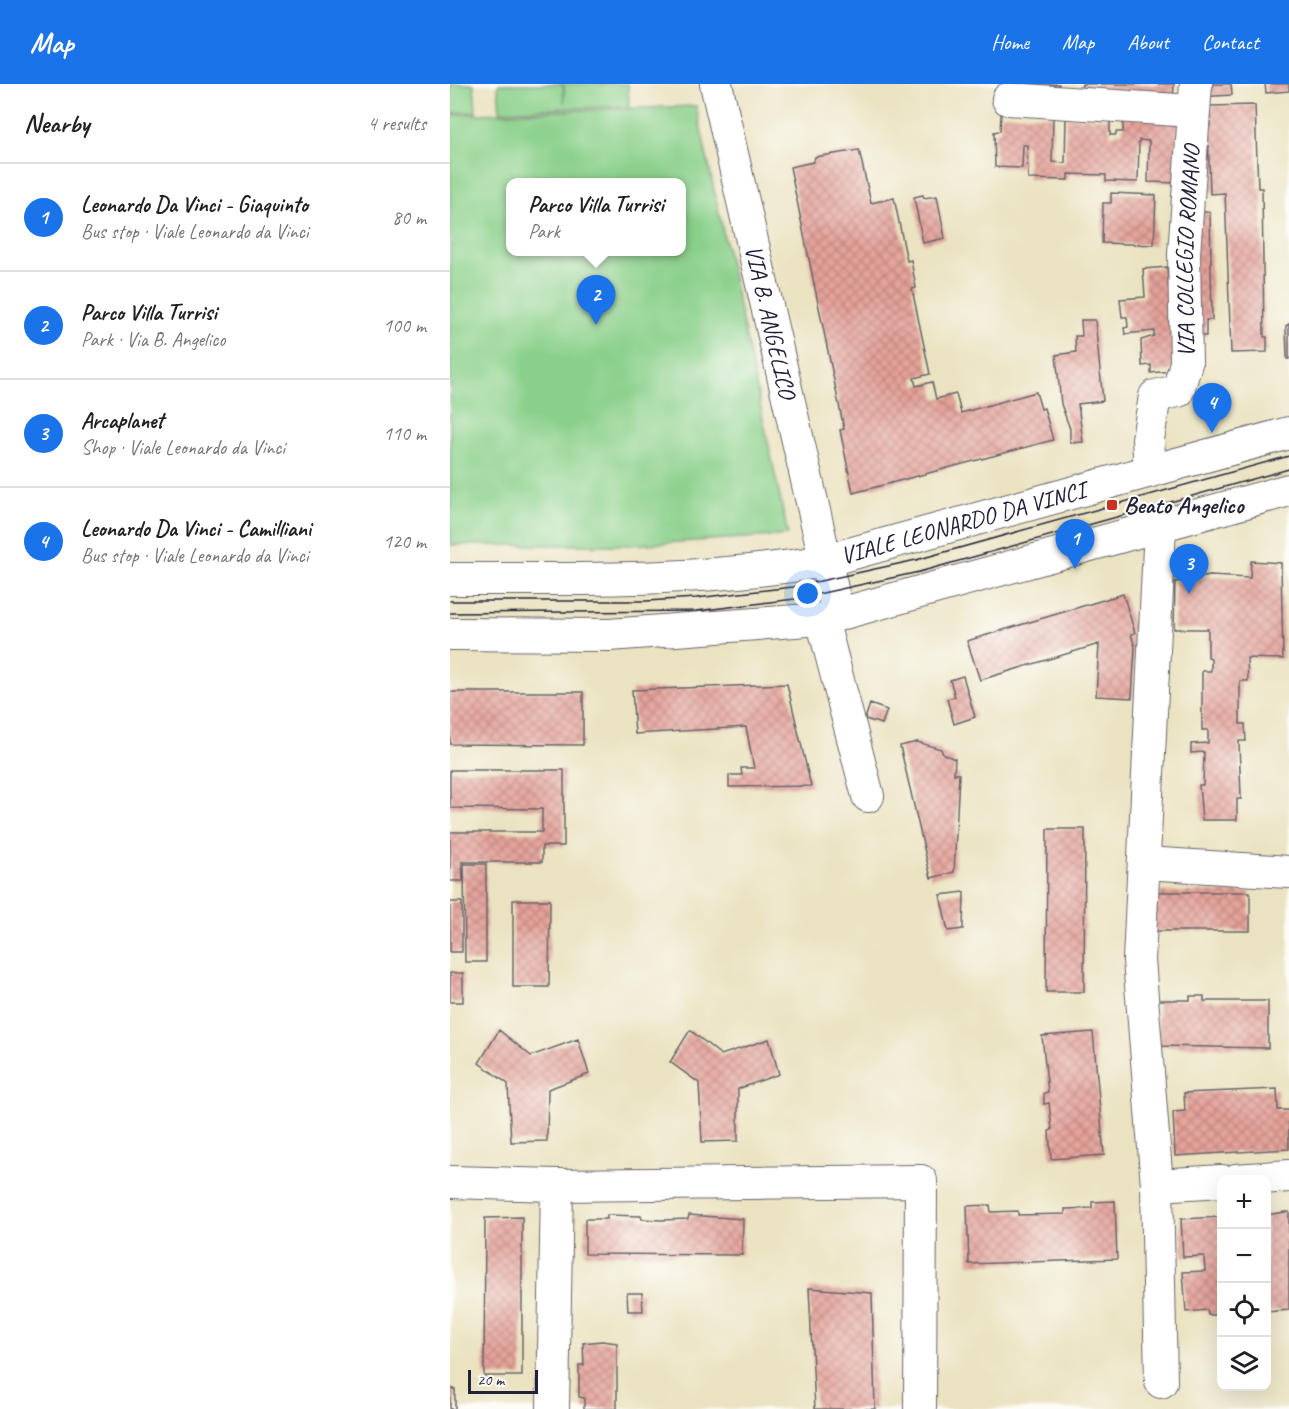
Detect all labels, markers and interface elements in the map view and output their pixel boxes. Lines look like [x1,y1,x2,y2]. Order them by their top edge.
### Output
text: Map [30,25,73,60]
text: Home [991,29,1029,55]
text: Map [1062,29,1094,55]
text: About [1127,29,1169,55]
text: Contact [1202,29,1259,55]
text: Nearby [24,107,89,140]
text: 4 results [367,111,426,136]
street label: VIA COLLEGIO ROMANO [1169,141,1207,358]
popup [506,178,686,256]
text: Leonardo Da Vinci - Giaquinto [81,191,308,219]
text: Parco Villa Turrisi [528,191,664,219]
text: 1 [39,205,48,230]
text: 80 m [392,205,426,230]
text: Bus stop · Viale Leonardo da Vinci [81,219,309,244]
text: Park [528,219,560,244]
street label: VIA B. ANGELICO [739,242,803,404]
pin: 2 [576,276,616,325]
text: Parco Villa Turrisi [81,299,217,327]
text: 2 [39,313,48,338]
text: 100 m [383,313,426,338]
text: Park · Via B. Angelico [81,327,225,352]
pin: 4 [1192,384,1232,433]
text: Arcaplanet [81,407,164,435]
text: 3 [39,421,48,446]
text: 110 m [383,421,426,446]
text: Shop · Viale Leonardo da Vinci [81,435,285,460]
street label: VIALE LEONARDO DA VINCI [837,473,1094,571]
place label: Beato Angelico [1124,490,1246,520]
marker: Beato Angelico [1105,498,1119,512]
text: Leonardo Da Vinci - Camilliani [81,515,311,543]
pin: 1 [1056,520,1094,569]
text: 4 [39,529,48,554]
text: 120 m [383,529,426,554]
text: Bus stop · Viale Leonardo da Vinci [81,543,309,568]
pin: 3 [1170,544,1208,594]
your location [793,579,822,608]
map controls [1217,1175,1271,1391]
button: + [1217,1175,1271,1229]
button: − [1217,1229,1271,1283]
button: locate [1217,1283,1271,1337]
button: layers [1217,1337,1271,1391]
scale bar [468,1367,538,1394]
text: 20 m [477,1370,504,1390]

